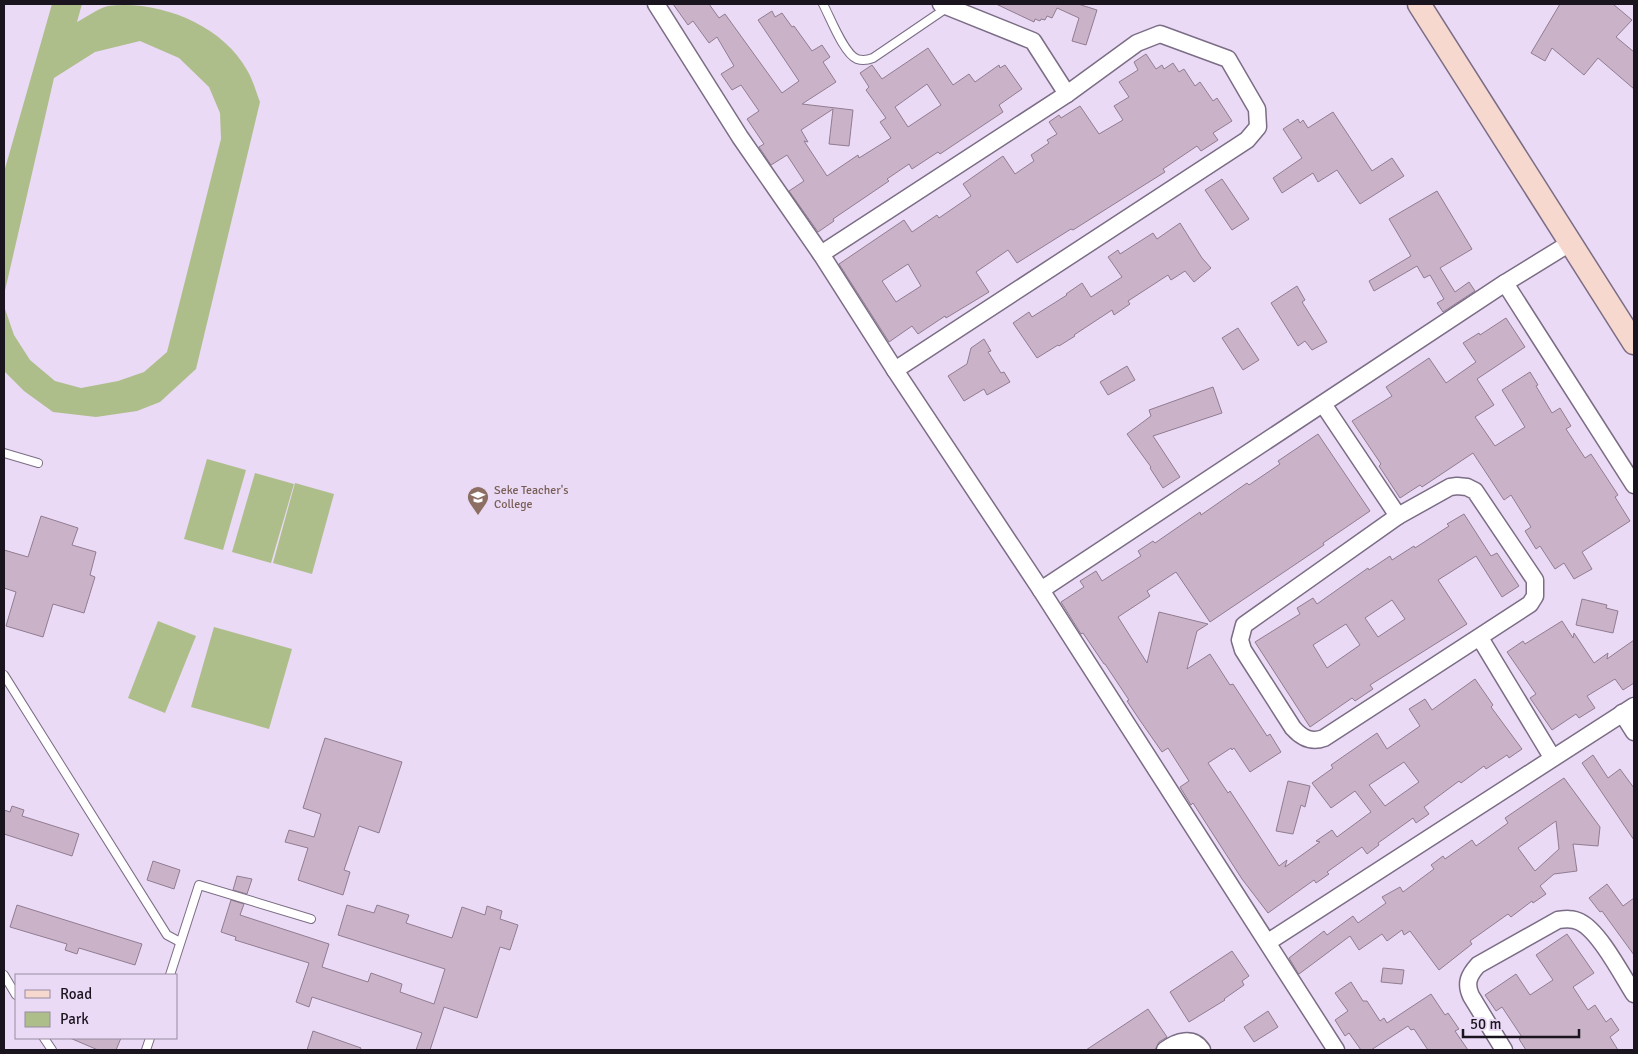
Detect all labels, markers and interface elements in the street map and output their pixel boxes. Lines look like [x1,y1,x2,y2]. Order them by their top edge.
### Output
place label: Seke Teacher's College [494,483,568,512]
school or university icon: Seke Teacher's College [466,485,490,516]
legend [15,974,178,1039]
text: Road [60,985,92,1003]
scale bar [1463,1006,1579,1038]
text: Park [60,1010,89,1028]
text: 50 m [1470,1015,1501,1033]

